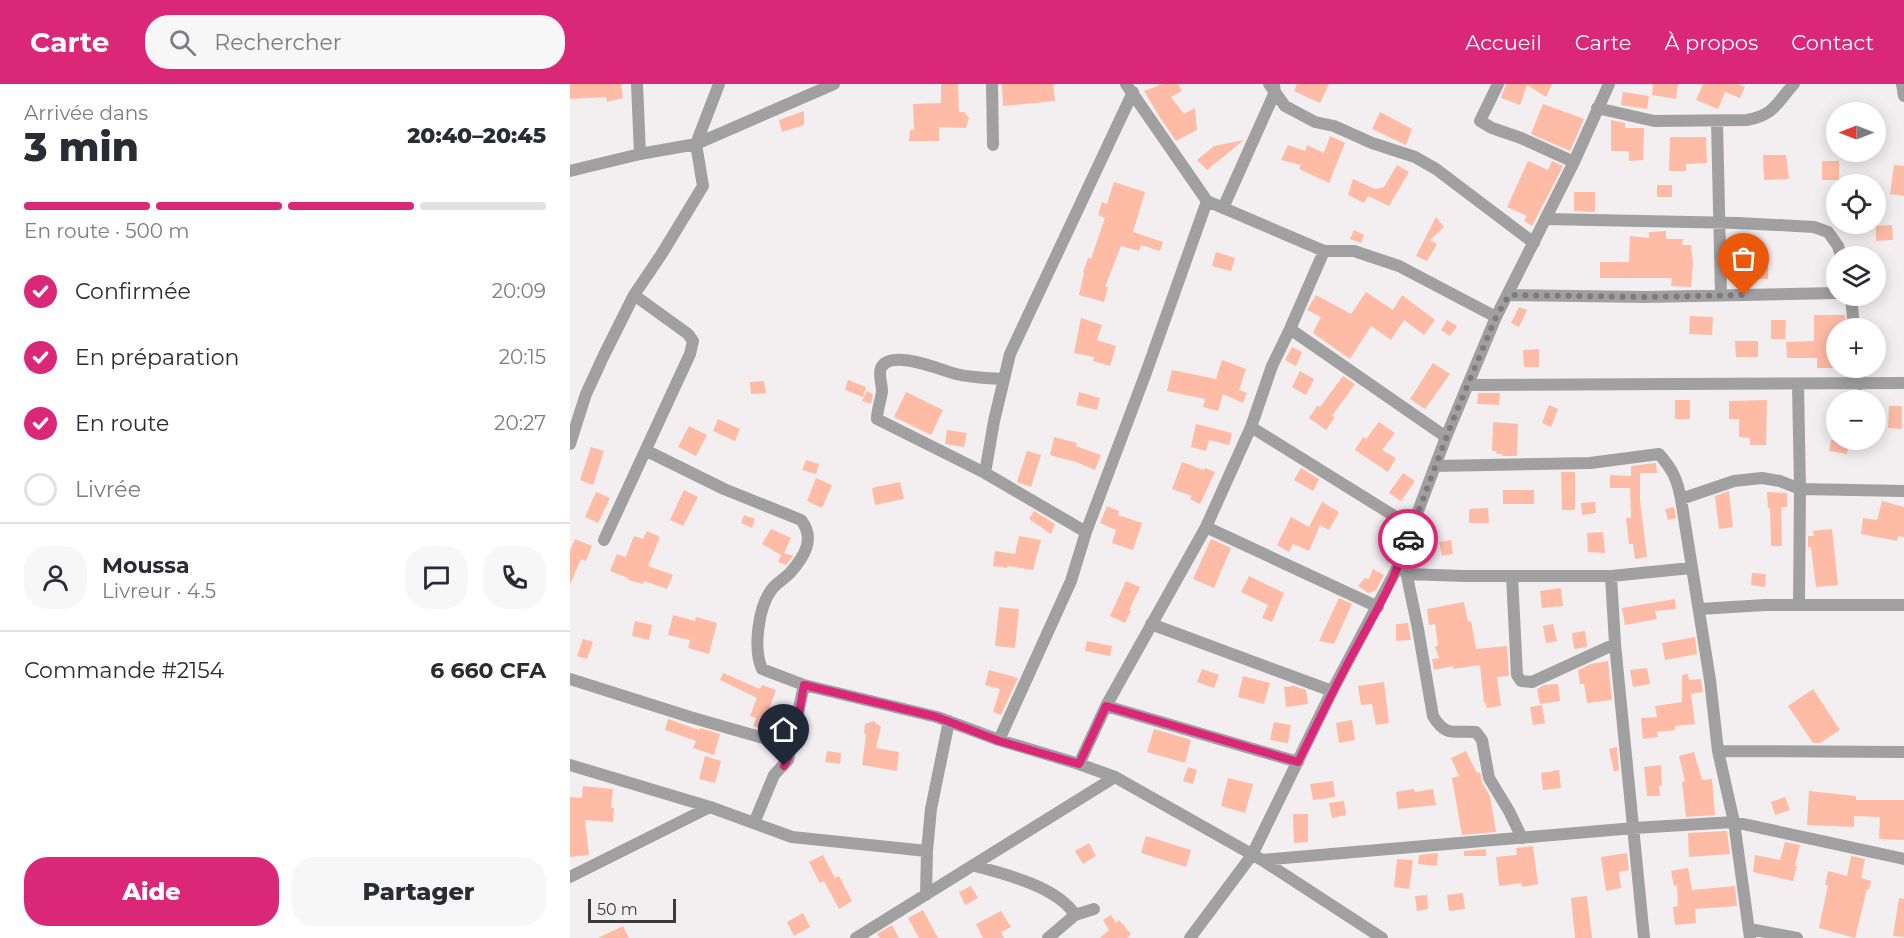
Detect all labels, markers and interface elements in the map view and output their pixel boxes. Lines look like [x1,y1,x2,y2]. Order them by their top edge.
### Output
search box [145,15,565,69]
text: Carte [30,25,109,59]
icon: search [166,26,199,59]
text: Rechercher [214,29,342,56]
text: Accueil [1465,30,1542,55]
text: Carte [1575,30,1631,55]
text: À propos [1664,30,1758,55]
text: Contact [1791,30,1874,55]
text: Arrivée dans [24,101,148,125]
north arrow [1826,102,1886,162]
map controls [1826,102,1886,450]
text: 20:40–20:45 [407,122,546,149]
text: 3 min [24,123,139,171]
button: locate [1826,174,1886,234]
text: En route · 500 m [24,219,190,243]
pin [1718,233,1769,295]
icon: bag [1727,242,1760,275]
button: layers [1826,246,1886,306]
icon: check [24,275,57,308]
text: Confirmée [75,278,191,305]
text: 20:09 [492,279,546,303]
button: + [1826,318,1886,378]
icon: check [24,341,57,374]
text: En préparation [75,344,239,371]
text: 20:15 [499,345,546,369]
button: − [1826,390,1886,450]
icon: check [24,407,57,440]
text: En route [75,410,169,437]
text: 20:27 [494,411,546,435]
text: Livrée [75,476,141,503]
courier [1378,509,1438,569]
icon: car [1392,523,1425,556]
button: person [24,546,87,609]
button: chat [405,546,468,609]
button: phone [483,546,546,609]
text: Moussa [102,552,189,579]
text: Livreur · 4.5 [102,579,216,603]
text: Commande #2154 [24,657,224,684]
text: 6 660 CFA [430,657,546,684]
pin [758,704,809,766]
icon: home [767,713,800,746]
button: Aide [24,857,279,926]
button: Partager [291,857,546,926]
scale bar [588,896,676,924]
text: 50 m [597,900,638,919]

